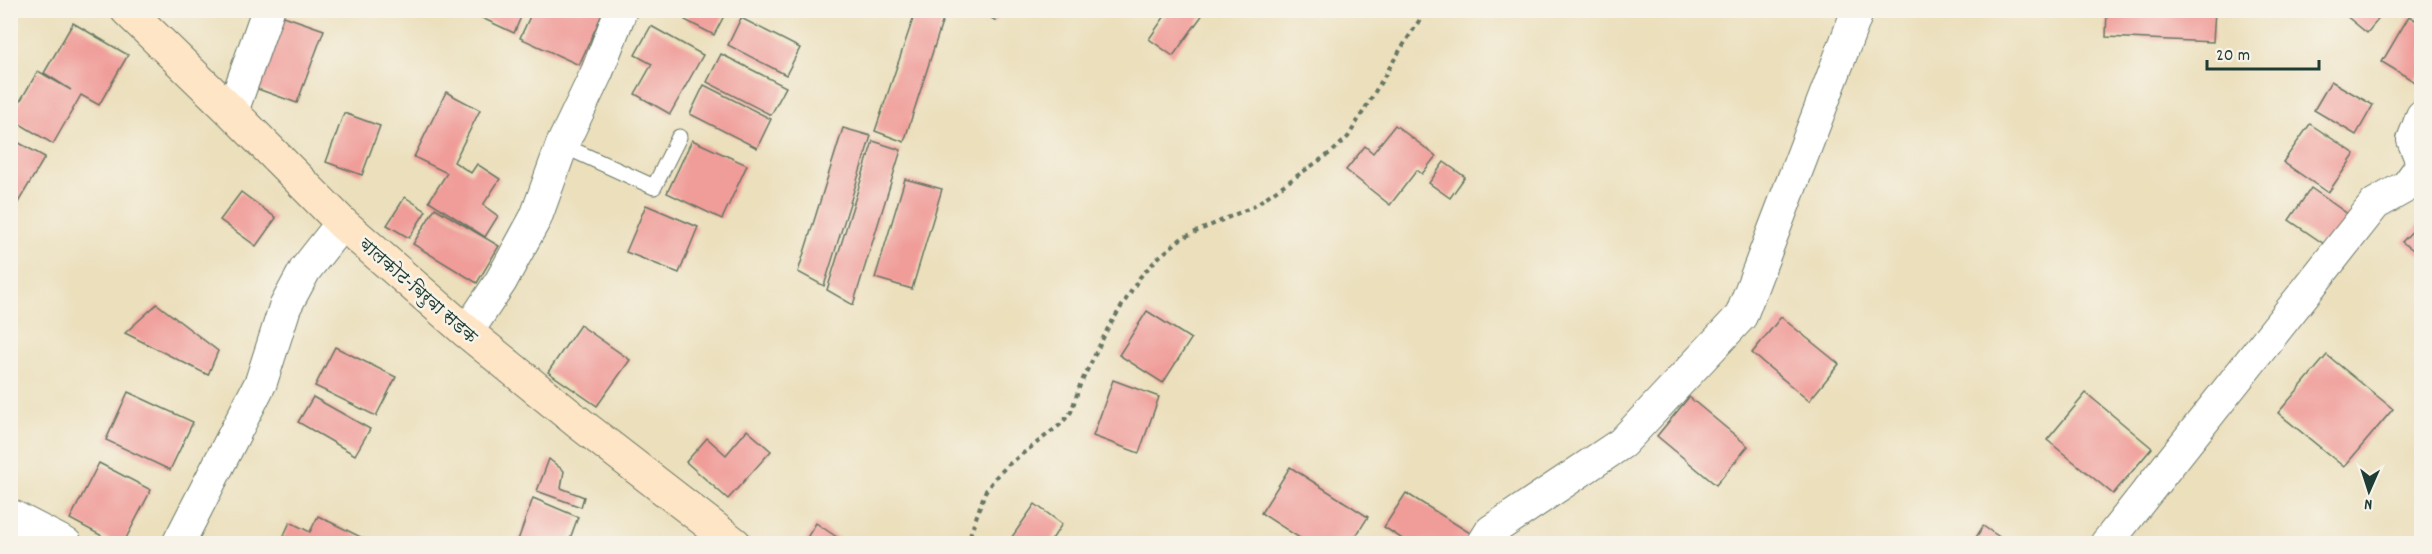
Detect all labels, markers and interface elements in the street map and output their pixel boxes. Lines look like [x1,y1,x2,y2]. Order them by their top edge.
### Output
scale bar [2207,33,2320,71]
text: 20 m [2216,44,2250,69]
street label: बालकोट-बिरुवा सडक [352,233,483,351]
north arrow [2339,461,2399,521]
text: N [2364,492,2373,515]

